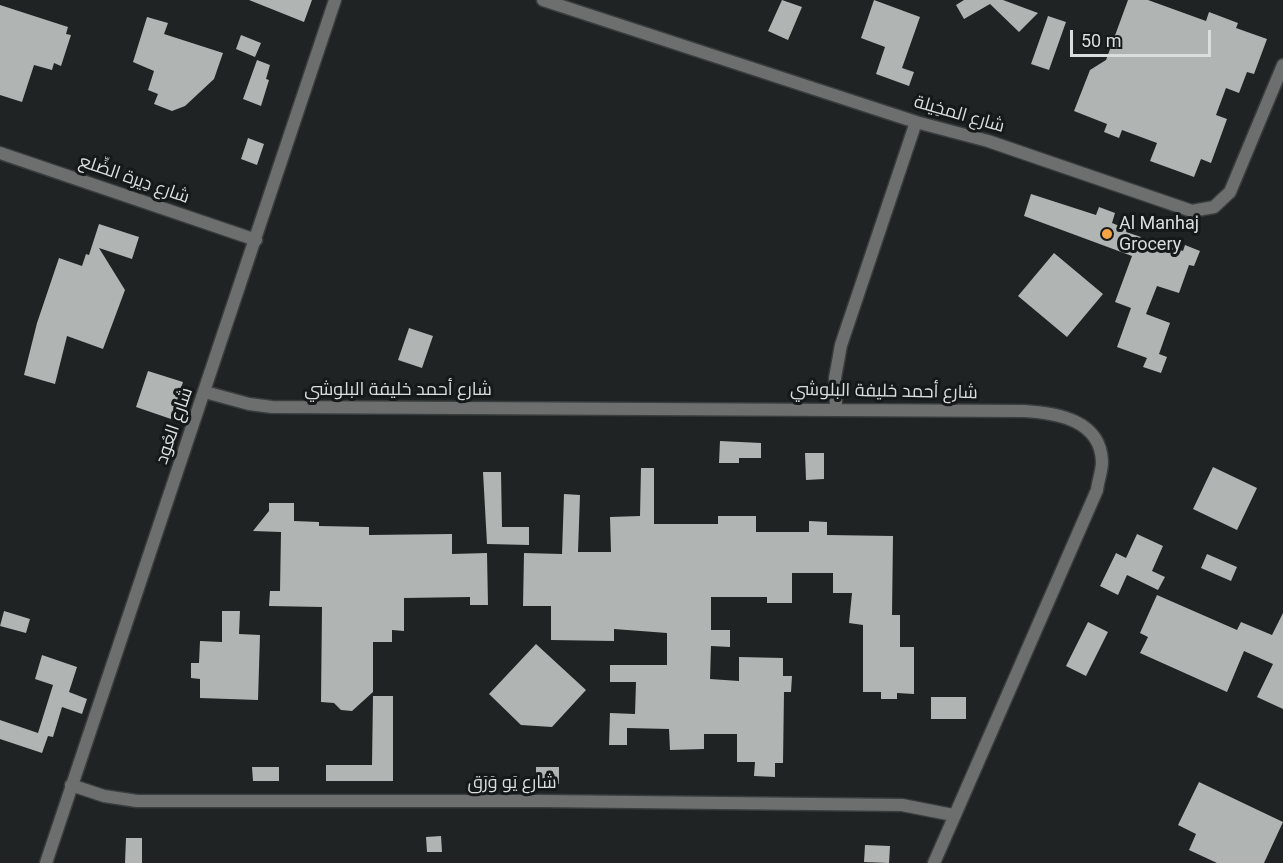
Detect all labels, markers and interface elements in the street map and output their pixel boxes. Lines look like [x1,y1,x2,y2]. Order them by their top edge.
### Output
scale bar [1073,18,1214,56]
text: 50 m [1081,30,1121,51]
street label: شارع المخِيلة [911,92,1007,138]
street label: شارع دِيرة الضِّلع [76,151,192,209]
place label: Al Manhaj Grocery [1119,213,1199,256]
marker: Al Manhaj Grocery [1100,227,1114,241]
street label: شارع أحمد خليفة البلوشي [304,379,492,401]
street label: شارع أحمد خليفة البلوشي [790,380,978,404]
street label: شارع العُود [152,385,198,467]
street label: شارع يَو وَرَق [467,772,557,794]

